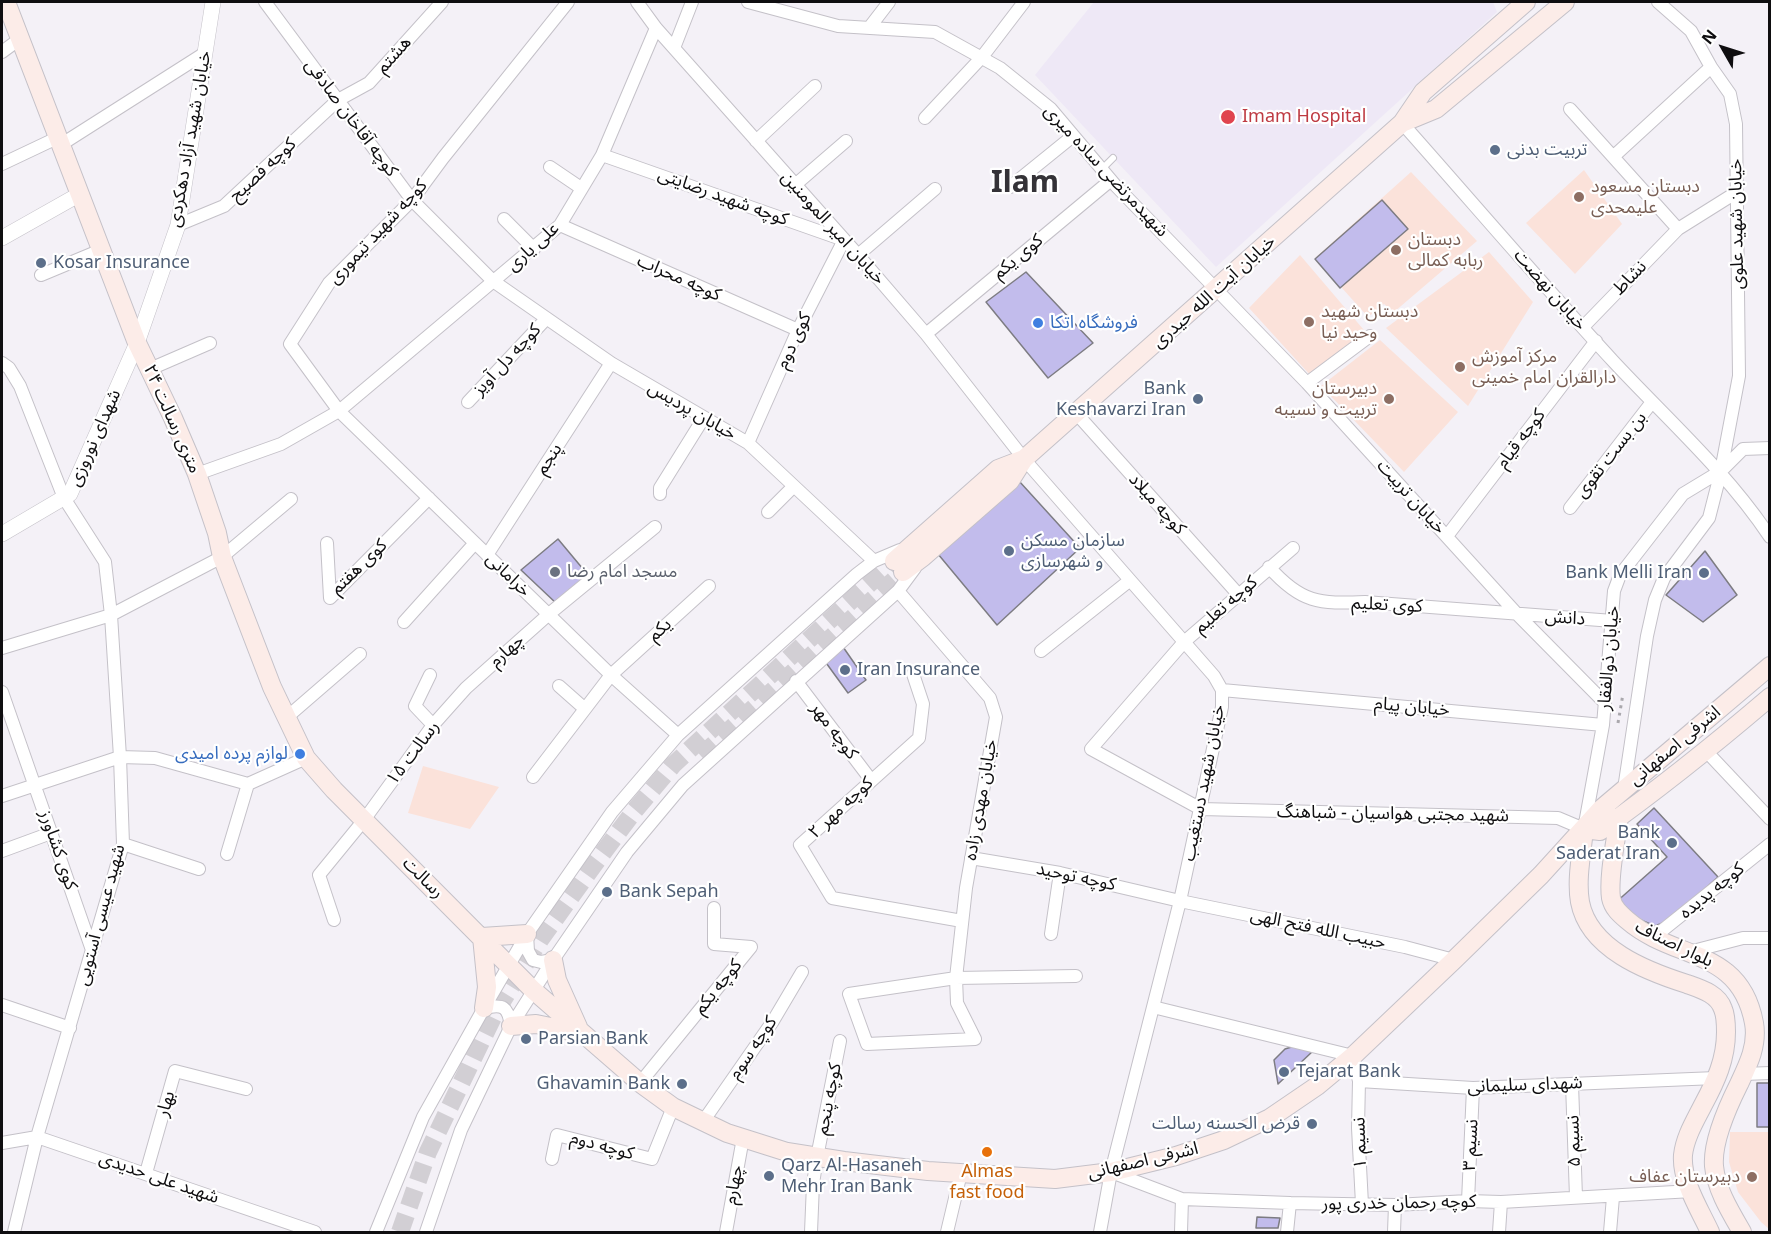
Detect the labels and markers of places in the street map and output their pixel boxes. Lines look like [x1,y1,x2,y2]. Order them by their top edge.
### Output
place label: Imam Hospital [1242,106,1366,128]
marker: Imam Hospital [1219,108,1237,126]
place label: تربیت بدنی [1507,139,1587,161]
marker: تربیت بدنی [1488,143,1502,157]
place label: دبستان مسعود علیمحدی [1591,176,1700,219]
marker: دبستان مسعود علیمحدی [1572,190,1586,204]
place label: دبستان ربابه کمالی [1408,229,1483,272]
marker: دبستان ربابه کمالی [1389,243,1403,257]
place label: Kosar Insurance [53,252,190,274]
marker: Kosar Insurance [34,256,48,270]
place label: دبستان شهید وحید نیا [1321,301,1418,344]
place label: فروشگاه اتکا [1050,312,1138,334]
marker: دبستان شهید وحید نیا [1302,315,1316,329]
marker: فروشگاه اتکا [1031,316,1045,330]
place label: مرکز آموزش دارالقران امام خمینی [1472,346,1616,388]
marker: مرکز آموزش دارالقران امام خمینی [1453,360,1467,374]
place label: Bank Keshavarzi Iran [1056,378,1186,420]
place label: دبیرستان تربیت و نسیبه [1275,378,1377,420]
marker: Bank Keshavarzi Iran [1191,392,1205,406]
marker: دبیرستان تربیت و نسیبه [1382,392,1396,406]
place label: سازمان مسکن و شهرسازی [1021,530,1125,572]
marker: سازمان مسکن و شهرسازی [1002,544,1016,558]
place label: مسجد امام رضا [567,561,677,583]
place label: Bank Melli Iran [1565,562,1692,584]
marker: مسجد امام رضا [548,565,562,579]
marker: Bank Melli Iran [1697,566,1711,580]
place label: Iran Insurance [857,659,980,681]
marker: Iran Insurance [838,663,852,677]
place label: لوازم پرده امیدی [175,743,288,765]
marker: لوازم پرده امیدی [293,747,307,761]
place label: Bank Saderat Iran [1556,822,1660,864]
marker: Bank Saderat Iran [1665,836,1679,850]
place label: Bank Sepah [619,881,719,903]
marker: Bank Sepah [600,885,614,899]
place label: Parsian Bank [538,1028,648,1050]
marker: Parsian Bank [519,1032,533,1046]
place label: Tejarat Bank [1296,1061,1401,1083]
marker: Tejarat Bank [1277,1065,1291,1079]
place label: Ghavamin Bank [537,1073,670,1095]
marker: Ghavamin Bank [675,1077,689,1091]
place label: قرض الحسنه رسالت [1152,1113,1300,1135]
marker: قرض الحسنه رسالت [1305,1117,1319,1131]
marker: Almas fast food [980,1145,994,1159]
place label: Qarz Al-Hasaneh Mehr Iran Bank [781,1155,922,1198]
place label: Almas fast food [949,1161,1025,1204]
place label: دبیرستان عفاف [1629,1166,1740,1188]
marker: Qarz Al-Hasaneh Mehr Iran Bank [762,1169,776,1183]
marker: دبیرستان عفاف [1745,1170,1759,1184]

